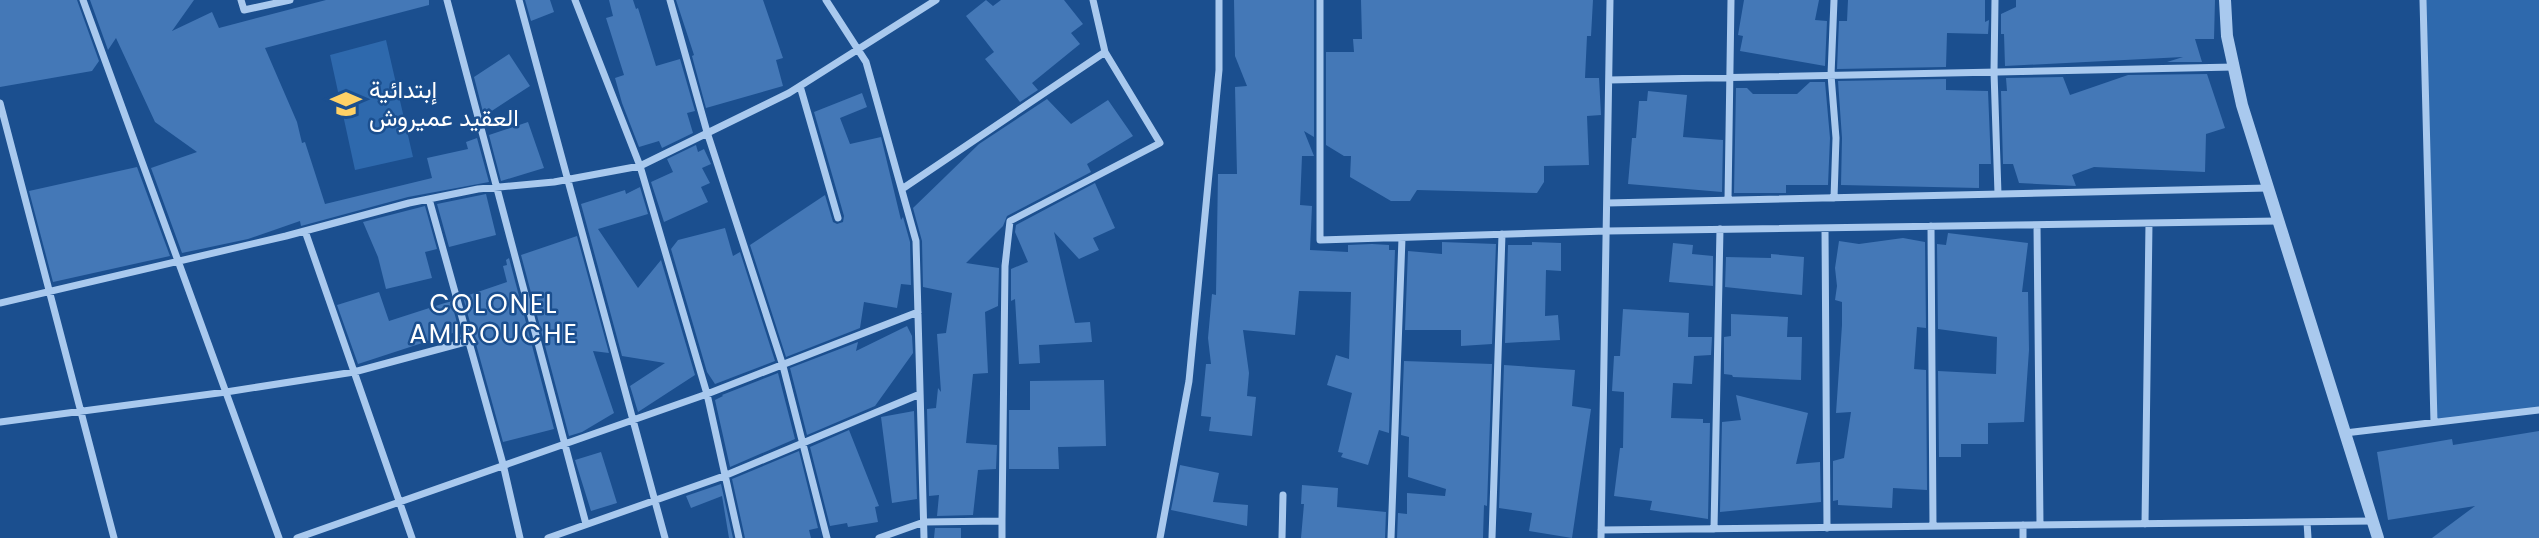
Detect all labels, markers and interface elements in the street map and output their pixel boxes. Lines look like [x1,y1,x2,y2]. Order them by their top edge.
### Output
place label: إبتدائية العقيد عميروش [369,73,519,134]
school or university icon: إبتدائية العقيد عميروش [329,87,363,121]
district label: COLONEL AMIROUCHE [409,286,579,352]

